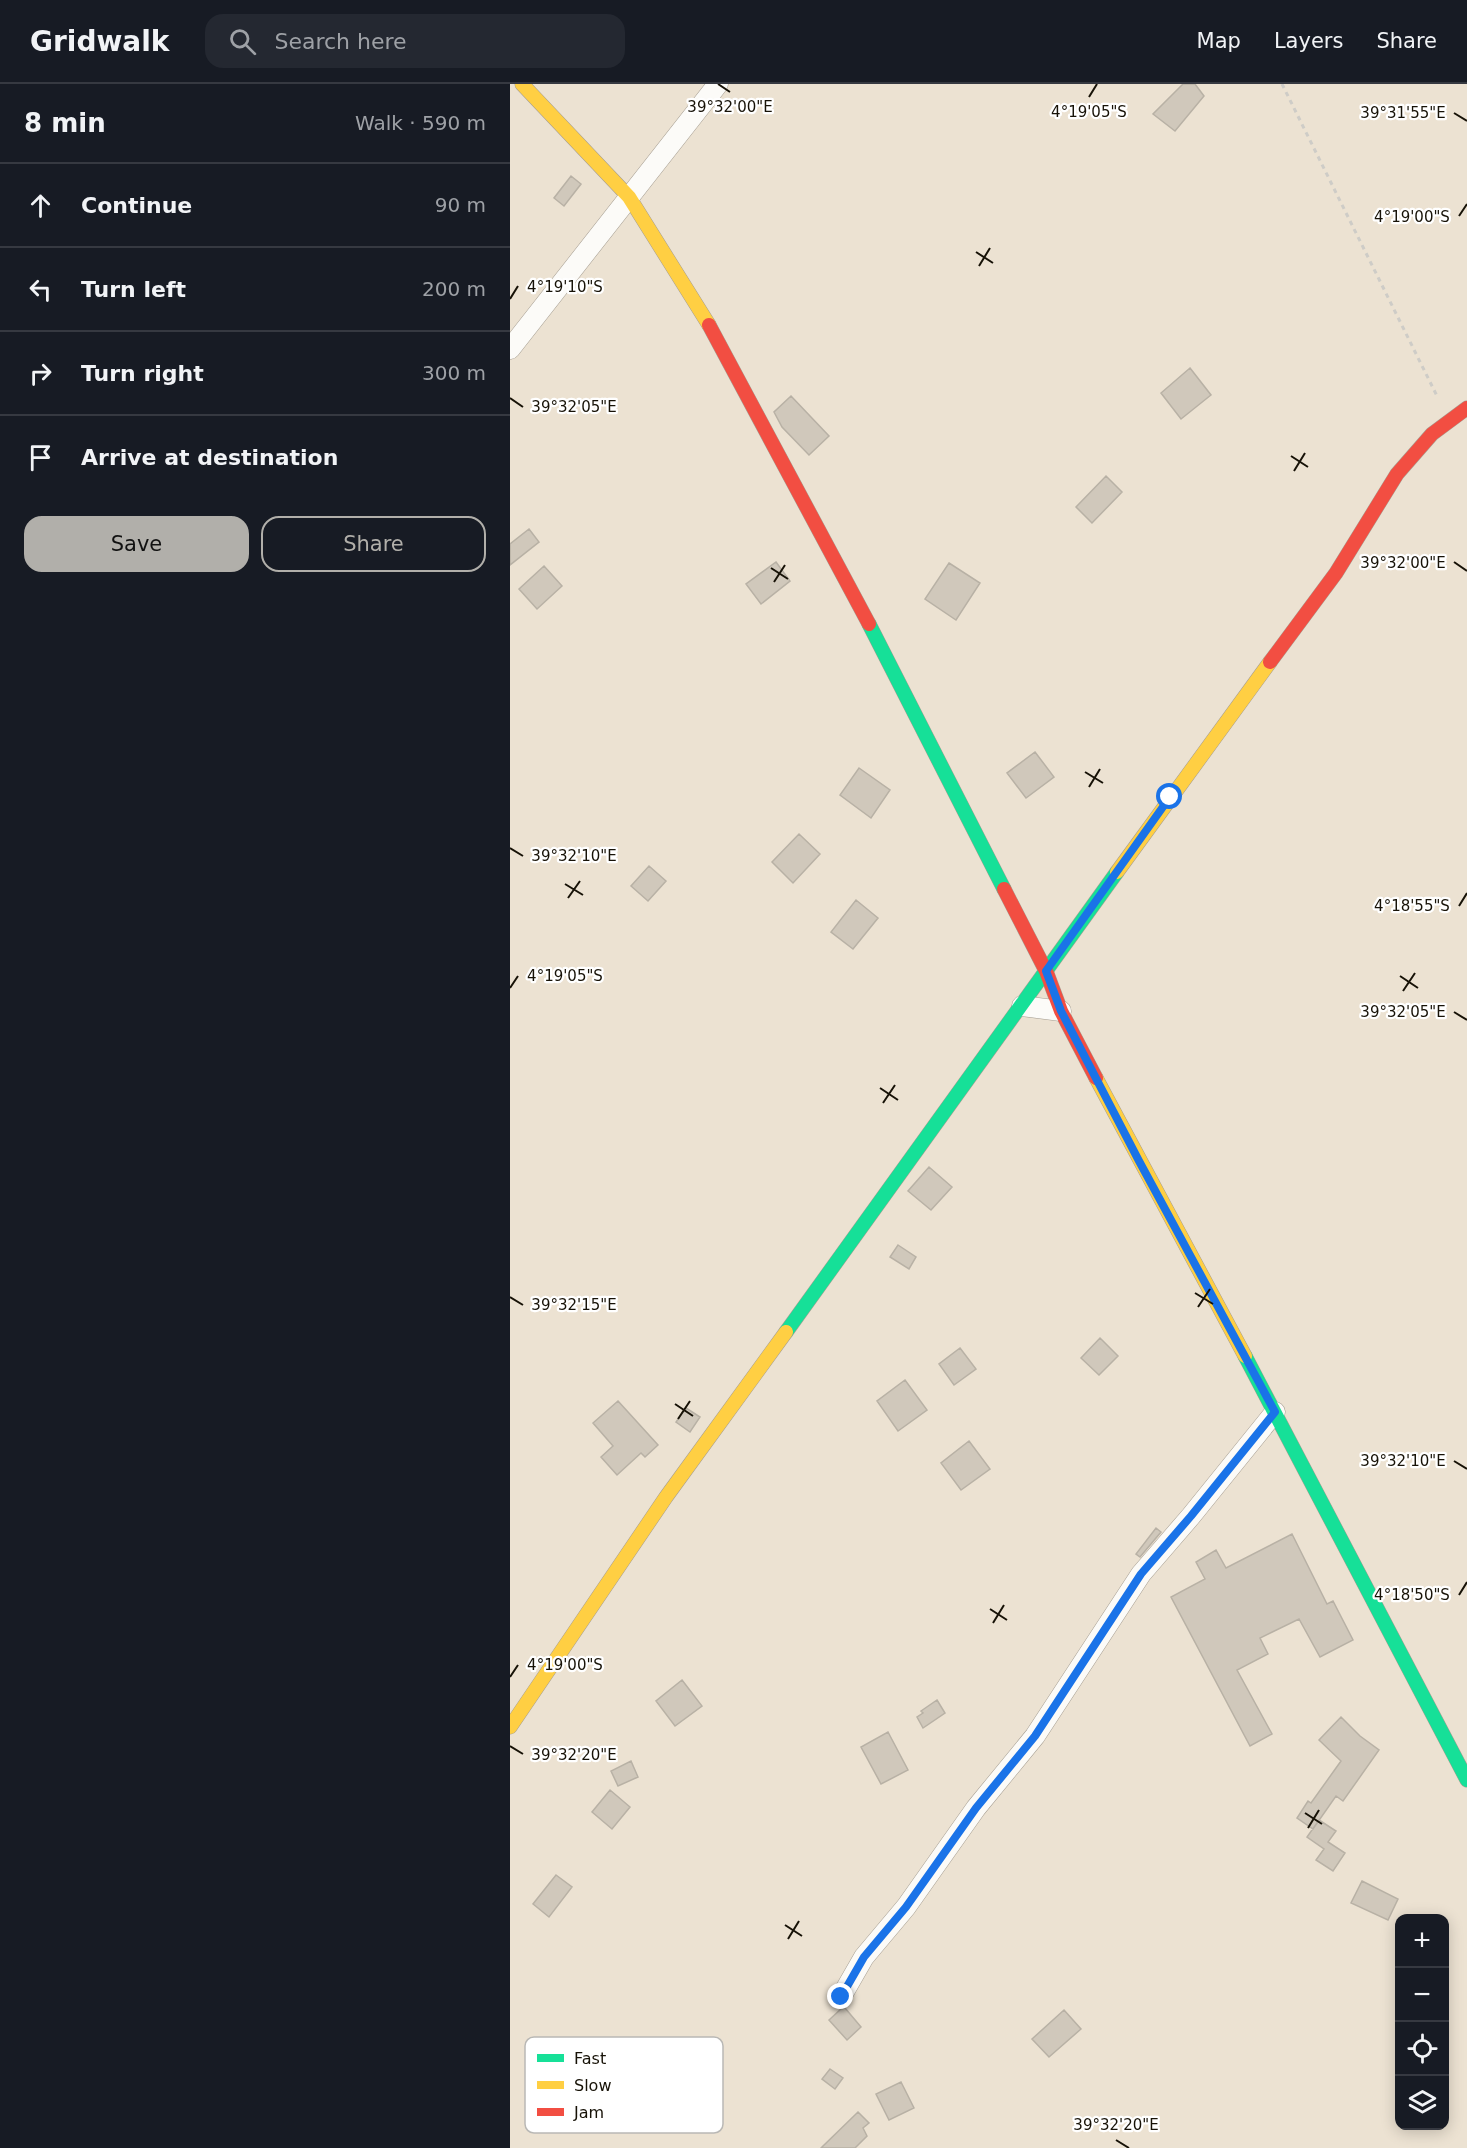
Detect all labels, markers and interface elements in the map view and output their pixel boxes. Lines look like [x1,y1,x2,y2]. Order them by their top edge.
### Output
search box [205,14,625,68]
text: Gridwalk [30,25,169,58]
icon: search [226,25,259,58]
text: Search here [274,29,407,54]
text: Map [1197,29,1241,53]
text: Layers [1274,29,1343,53]
text: Share [1376,29,1437,53]
text: 39°32'00"E [687,98,773,116]
text: 4°19'05"S [1051,103,1127,121]
text: 39°31'55"E [1360,104,1446,122]
text: 8 min [24,108,106,138]
text: Walk · 590 m [355,111,486,135]
icon: ahead [24,189,57,222]
text: Continue [81,193,192,218]
text: 90 m [435,193,486,217]
text: 4°19'00"S [1374,208,1450,226]
icon: left [24,273,57,306]
text: Turn left [81,277,186,302]
text: 200 m [422,277,486,301]
text: 4°19'10"S [527,278,603,296]
icon: right [24,357,57,390]
text: Turn right [81,361,204,386]
text: 300 m [422,361,486,385]
text: 39°32'05"E [531,398,617,416]
icon: arrive [24,441,57,474]
text: Arrive at destination [81,445,338,470]
button: Save [24,516,249,572]
button: Share [261,516,486,572]
text: 39°32'00"E [1360,554,1446,572]
route start [1156,783,1182,809]
text: 39°32'10"E [531,847,617,865]
text: 4°18'55"S [1374,897,1450,915]
text: 4°19'05"S [527,967,603,985]
text: 39°32'05"E [1360,1003,1446,1021]
text: 39°32'15"E [531,1296,617,1314]
text: 39°32'10"E [1360,1452,1446,1470]
text: 4°18'50"S [1374,1586,1450,1604]
text: 4°19'00"S [527,1656,603,1674]
text: 39°32'20"E [531,1746,617,1764]
map controls [1395,1914,1449,2130]
button: + [1395,1914,1449,1968]
button: − [1395,1968,1449,2022]
route end [827,1983,853,2009]
button: locate [1395,2022,1449,2076]
legend [525,2037,723,2133]
text: Fast [574,2049,606,2068]
text: Slow [574,2076,611,2095]
button: layers [1395,2076,1449,2130]
text: Jam [573,2103,604,2122]
text: 39°32'20"E [1073,2116,1159,2134]

